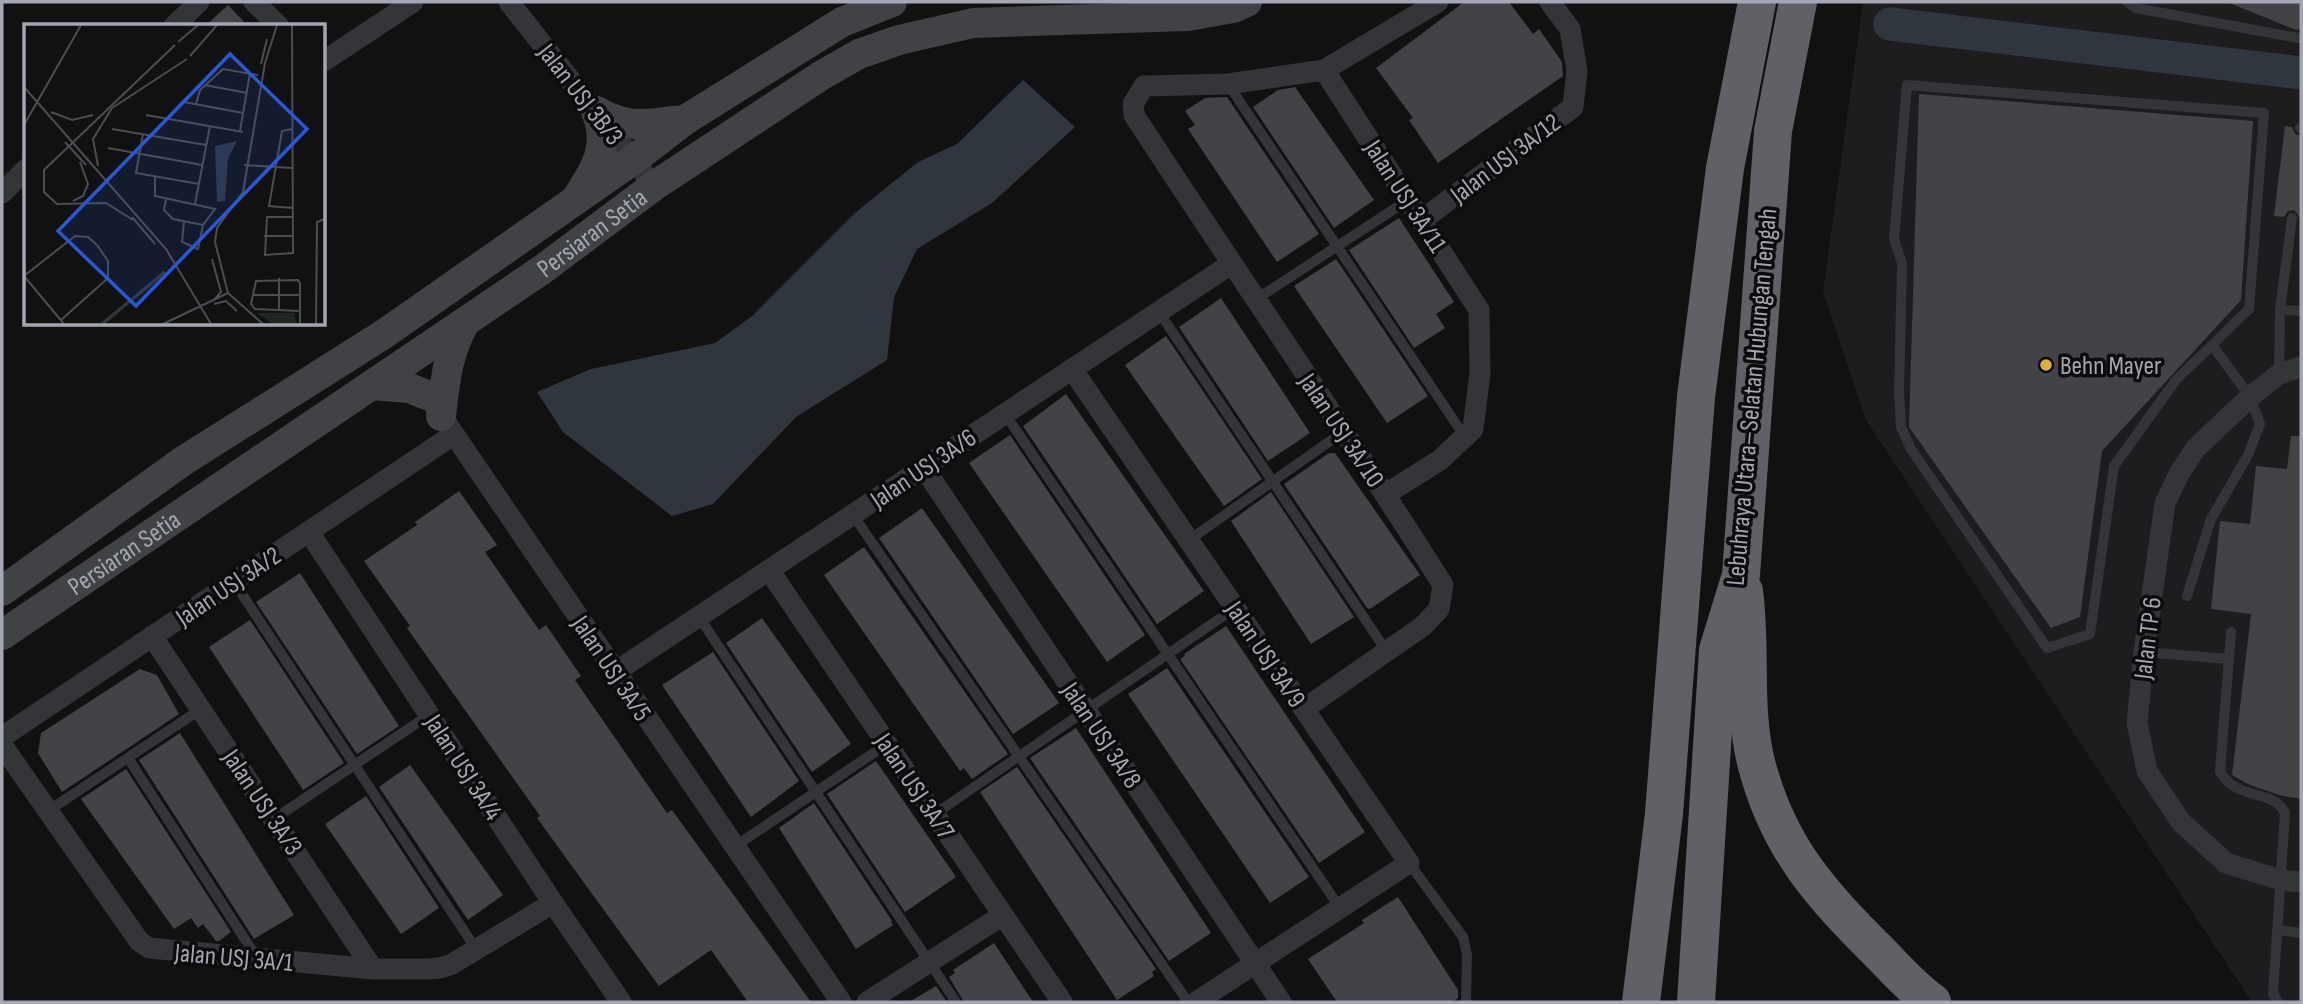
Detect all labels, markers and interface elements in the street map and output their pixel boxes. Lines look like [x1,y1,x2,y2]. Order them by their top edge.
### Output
inset map [24,24,326,326]
street label: Jalan USJ 3B/3 [530,37,629,152]
street label: Jalan USJ 3A/12 [1444,108,1567,211]
street label: Jalan USJ 3A/11 [1356,134,1453,259]
street label: Persiaran Setia [532,183,654,285]
street label: Lebuhraya Utara–Selatan Hubungan Tengah [1721,207,1784,587]
place label: Behn Mayer [2060,351,2162,382]
marker: Behn Mayer [2038,357,2054,373]
street label: Jalan USJ 3A/10 [1291,367,1390,494]
street label: Jalan USJ 3A/6 [864,423,983,516]
street label: Persiaran Setia [62,505,187,603]
street label: Jalan USJ 3A/2 [169,541,287,634]
street label: Jalan USJ 3A/9 [1217,595,1311,714]
street label: Jalan TP 6 [2128,595,2169,682]
street label: Jalan USJ 3A/5 [564,610,657,727]
street label: Jalan USJ 3A/8 [1054,676,1147,795]
street label: Jalan USJ 3A/4 [417,708,508,826]
street label: Jalan USJ 3A/7 [866,727,961,846]
street label: Jalan USJ 3A/3 [215,743,308,861]
street label: Jalan USJ 3A/1 [172,938,294,979]

